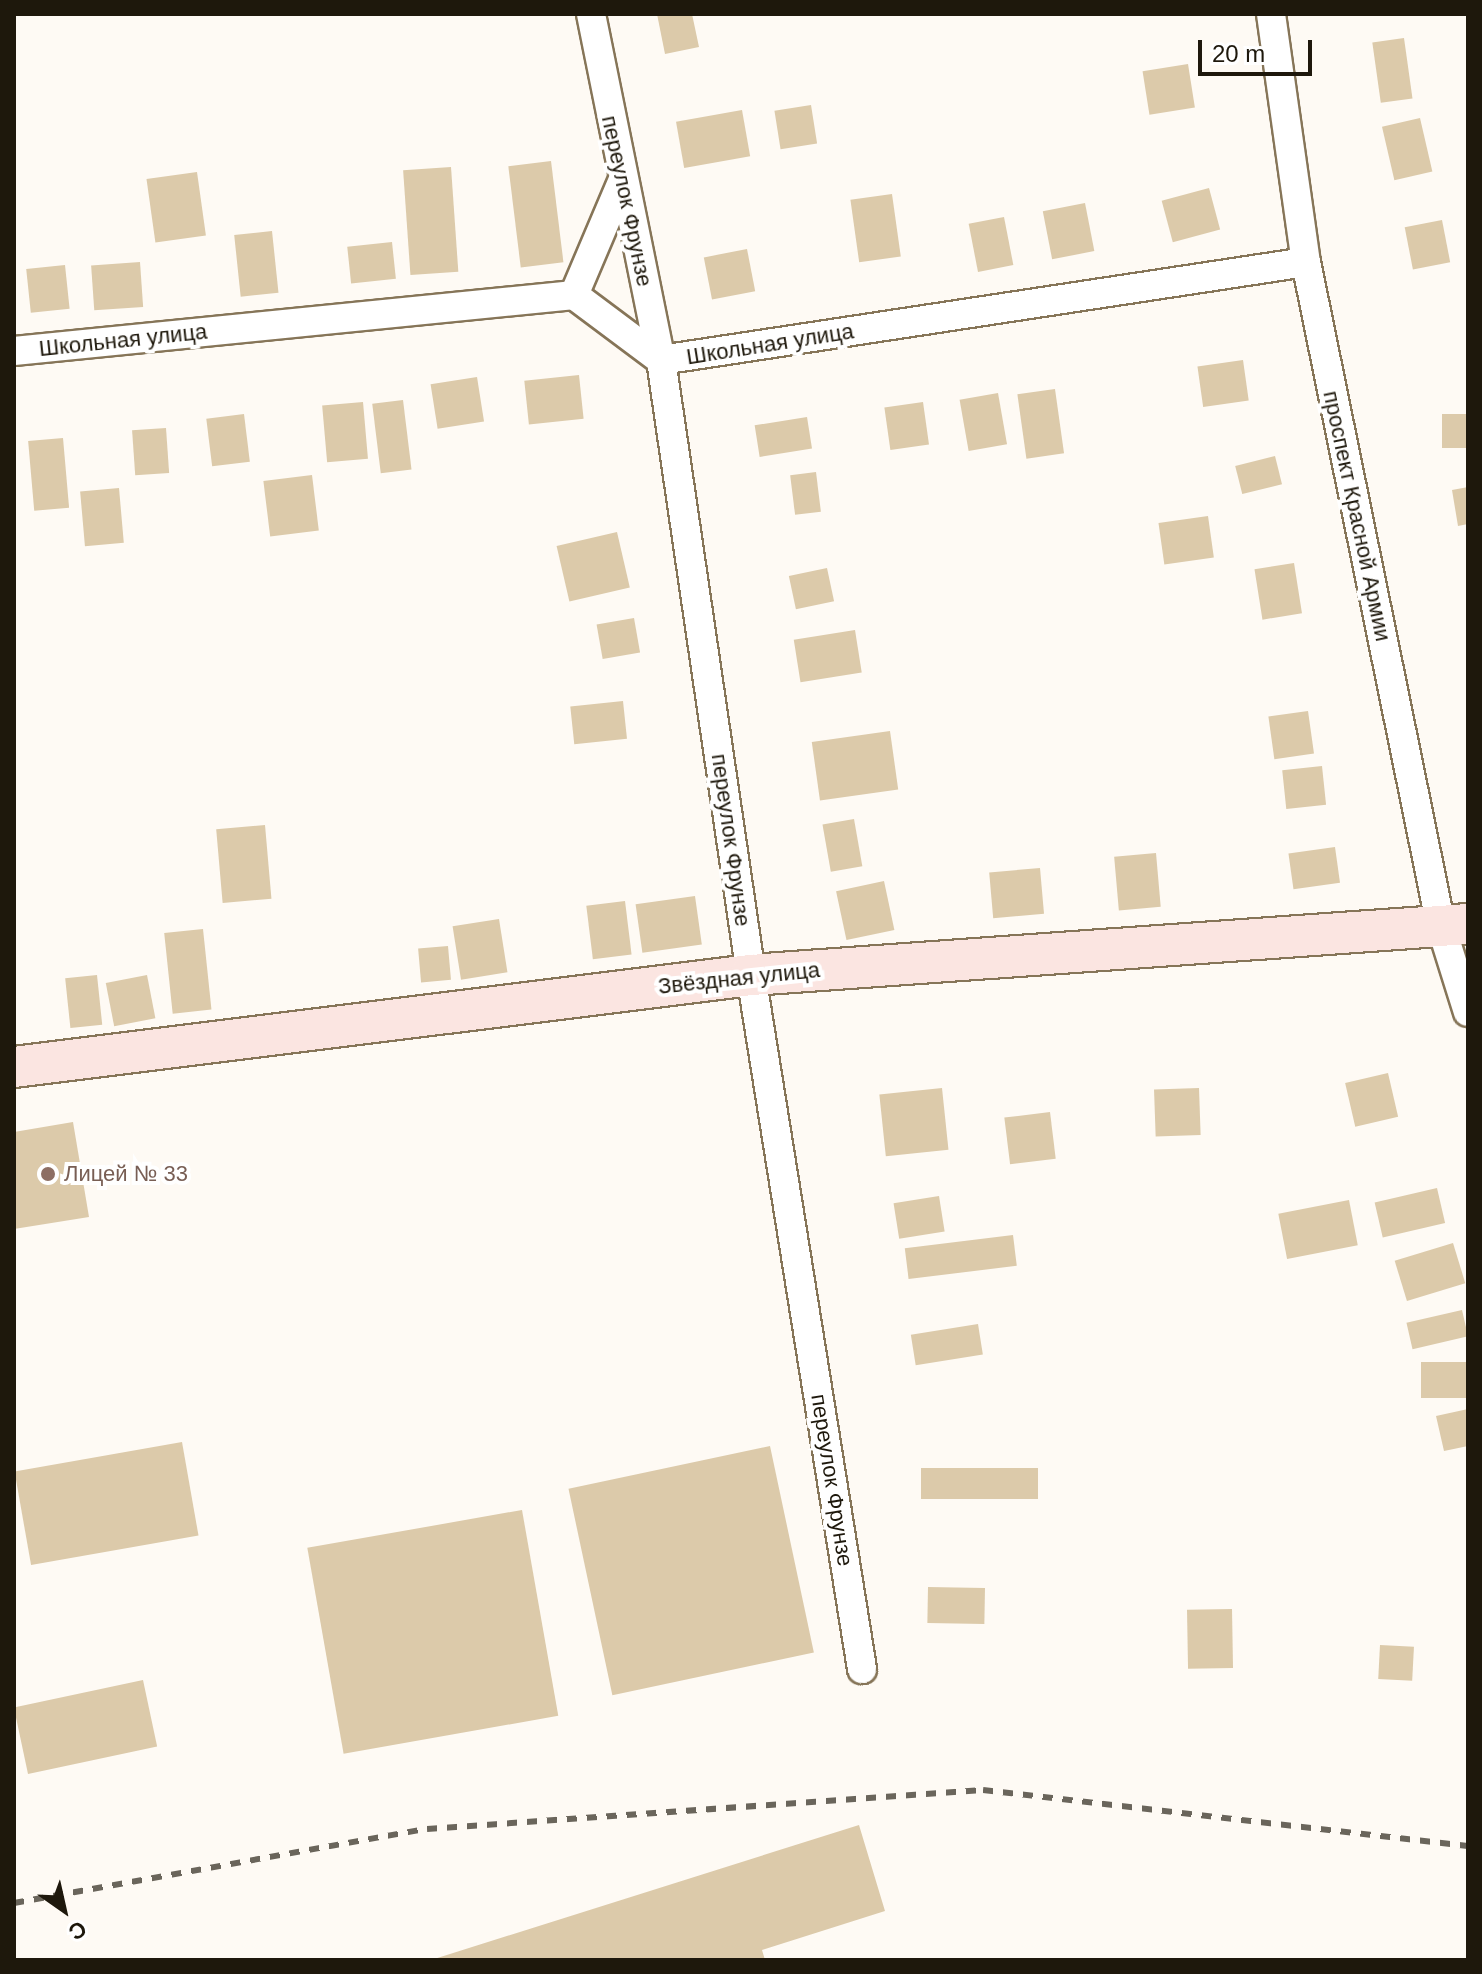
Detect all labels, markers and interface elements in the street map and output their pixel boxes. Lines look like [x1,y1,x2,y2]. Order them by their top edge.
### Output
scale bar [1202,24,1316,74]
text: 20 m [1212,40,1265,67]
street label: переулок Фрунзе [596,113,658,289]
street label: Школьная улица [38,318,208,362]
street label: Школьная улица [684,318,856,370]
street label: проспект Красной Армии [1318,388,1396,644]
street label: переулок Фрунзе [706,752,756,928]
street label: Звёздная улица [657,956,821,1000]
place label: Лицей № 33 [64,1161,188,1187]
marker: Лицей № 33 [39,1165,57,1183]
street label: переулок Фрунзе [805,1392,859,1568]
north arrow [24,1870,104,1950]
text: С [64,1916,91,1945]

